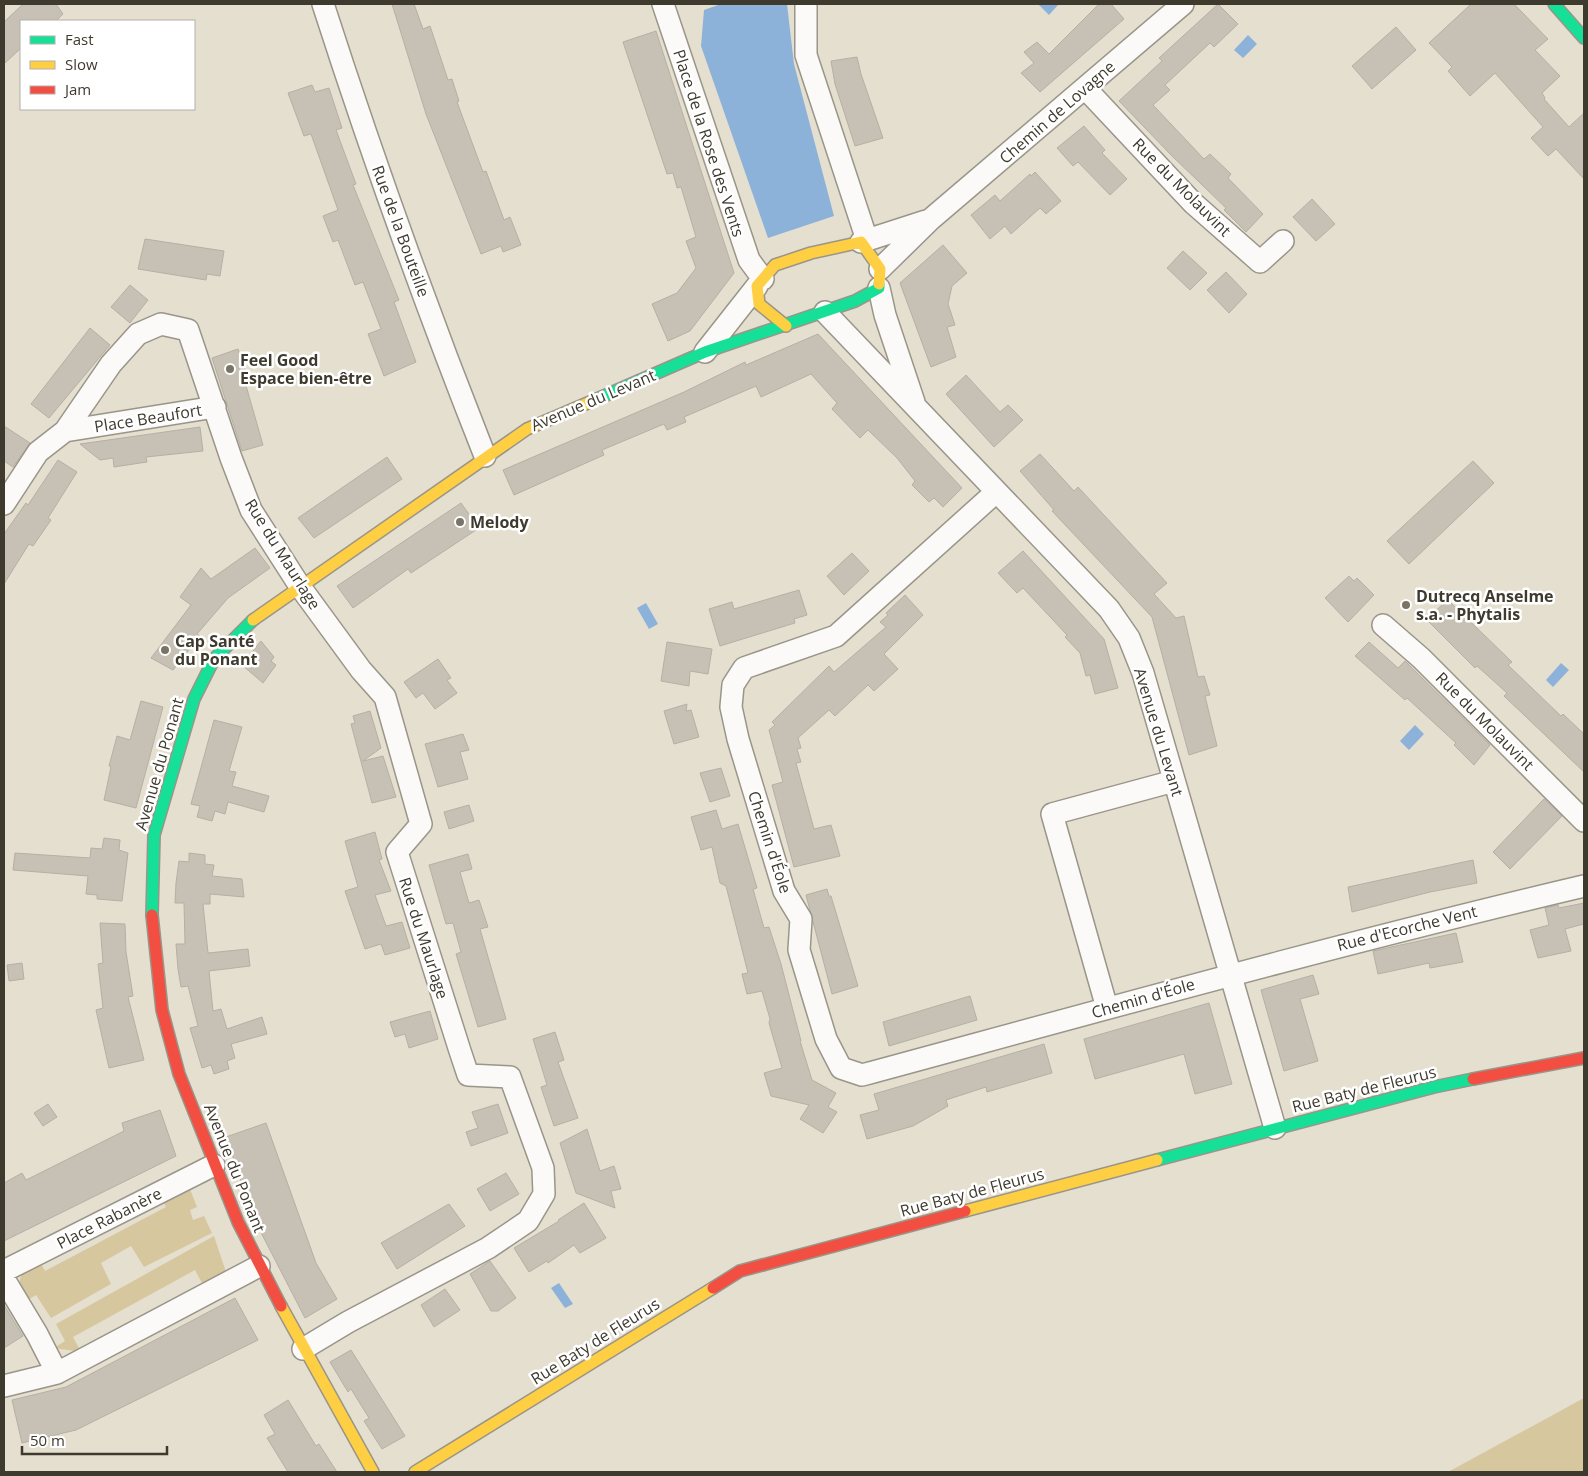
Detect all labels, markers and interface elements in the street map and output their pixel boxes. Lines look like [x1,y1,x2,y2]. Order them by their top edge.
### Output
legend [20,20,195,110]
text: Fast [65,29,94,49]
street label: Place de la Rose des Vents [668,46,750,240]
text: Slow [65,54,98,74]
street label: Chemin de Lovagne [994,55,1120,169]
text: Jam [63,79,91,99]
street label: Rue du Molauvint [1128,133,1236,241]
street label: Rue de la Bouteille [367,162,435,300]
place label: Feel Good Espace bien-être [240,349,372,389]
marker: Feel Good Espace bien-être [224,363,236,375]
street label: Avenue du Levant [527,364,659,436]
street label: Place Beaufort [93,399,204,437]
street label: Rue du Maurlage [240,494,326,614]
place label: Melody [470,511,529,533]
marker: Melody [454,516,466,528]
place label: Dutrecq Anselme s.a. - Phytalis [1416,585,1554,625]
marker: Dutrecq Anselme s.a. - Phytalis [1400,599,1412,611]
place label: Cap Santé du Ponant [175,630,257,670]
marker: Cap Santé du Ponant [159,644,171,656]
street label: Avenue du Levant [1129,665,1189,799]
street label: Rue du Molauvint [1431,667,1539,775]
street label: Avenue du Ponant [130,695,189,833]
street label: Chemin d'Éole [743,788,797,896]
street label: Rue du Maurlage [394,874,454,1002]
street label: Rue d'Ecorche Vent [1335,900,1480,956]
street label: Chemin d'Éole [1089,973,1197,1023]
street label: Rue Baty de Fleurus [1290,1060,1438,1118]
street label: Avenue du Ponant [199,1100,271,1236]
street label: Rue Baty de Fleurus [898,1162,1046,1222]
street label: Place Rabanère [53,1182,165,1254]
street label: Rue Baty de Fleurus [526,1292,664,1390]
scale bar [22,1424,168,1456]
text: 50 m [30,1430,65,1450]

